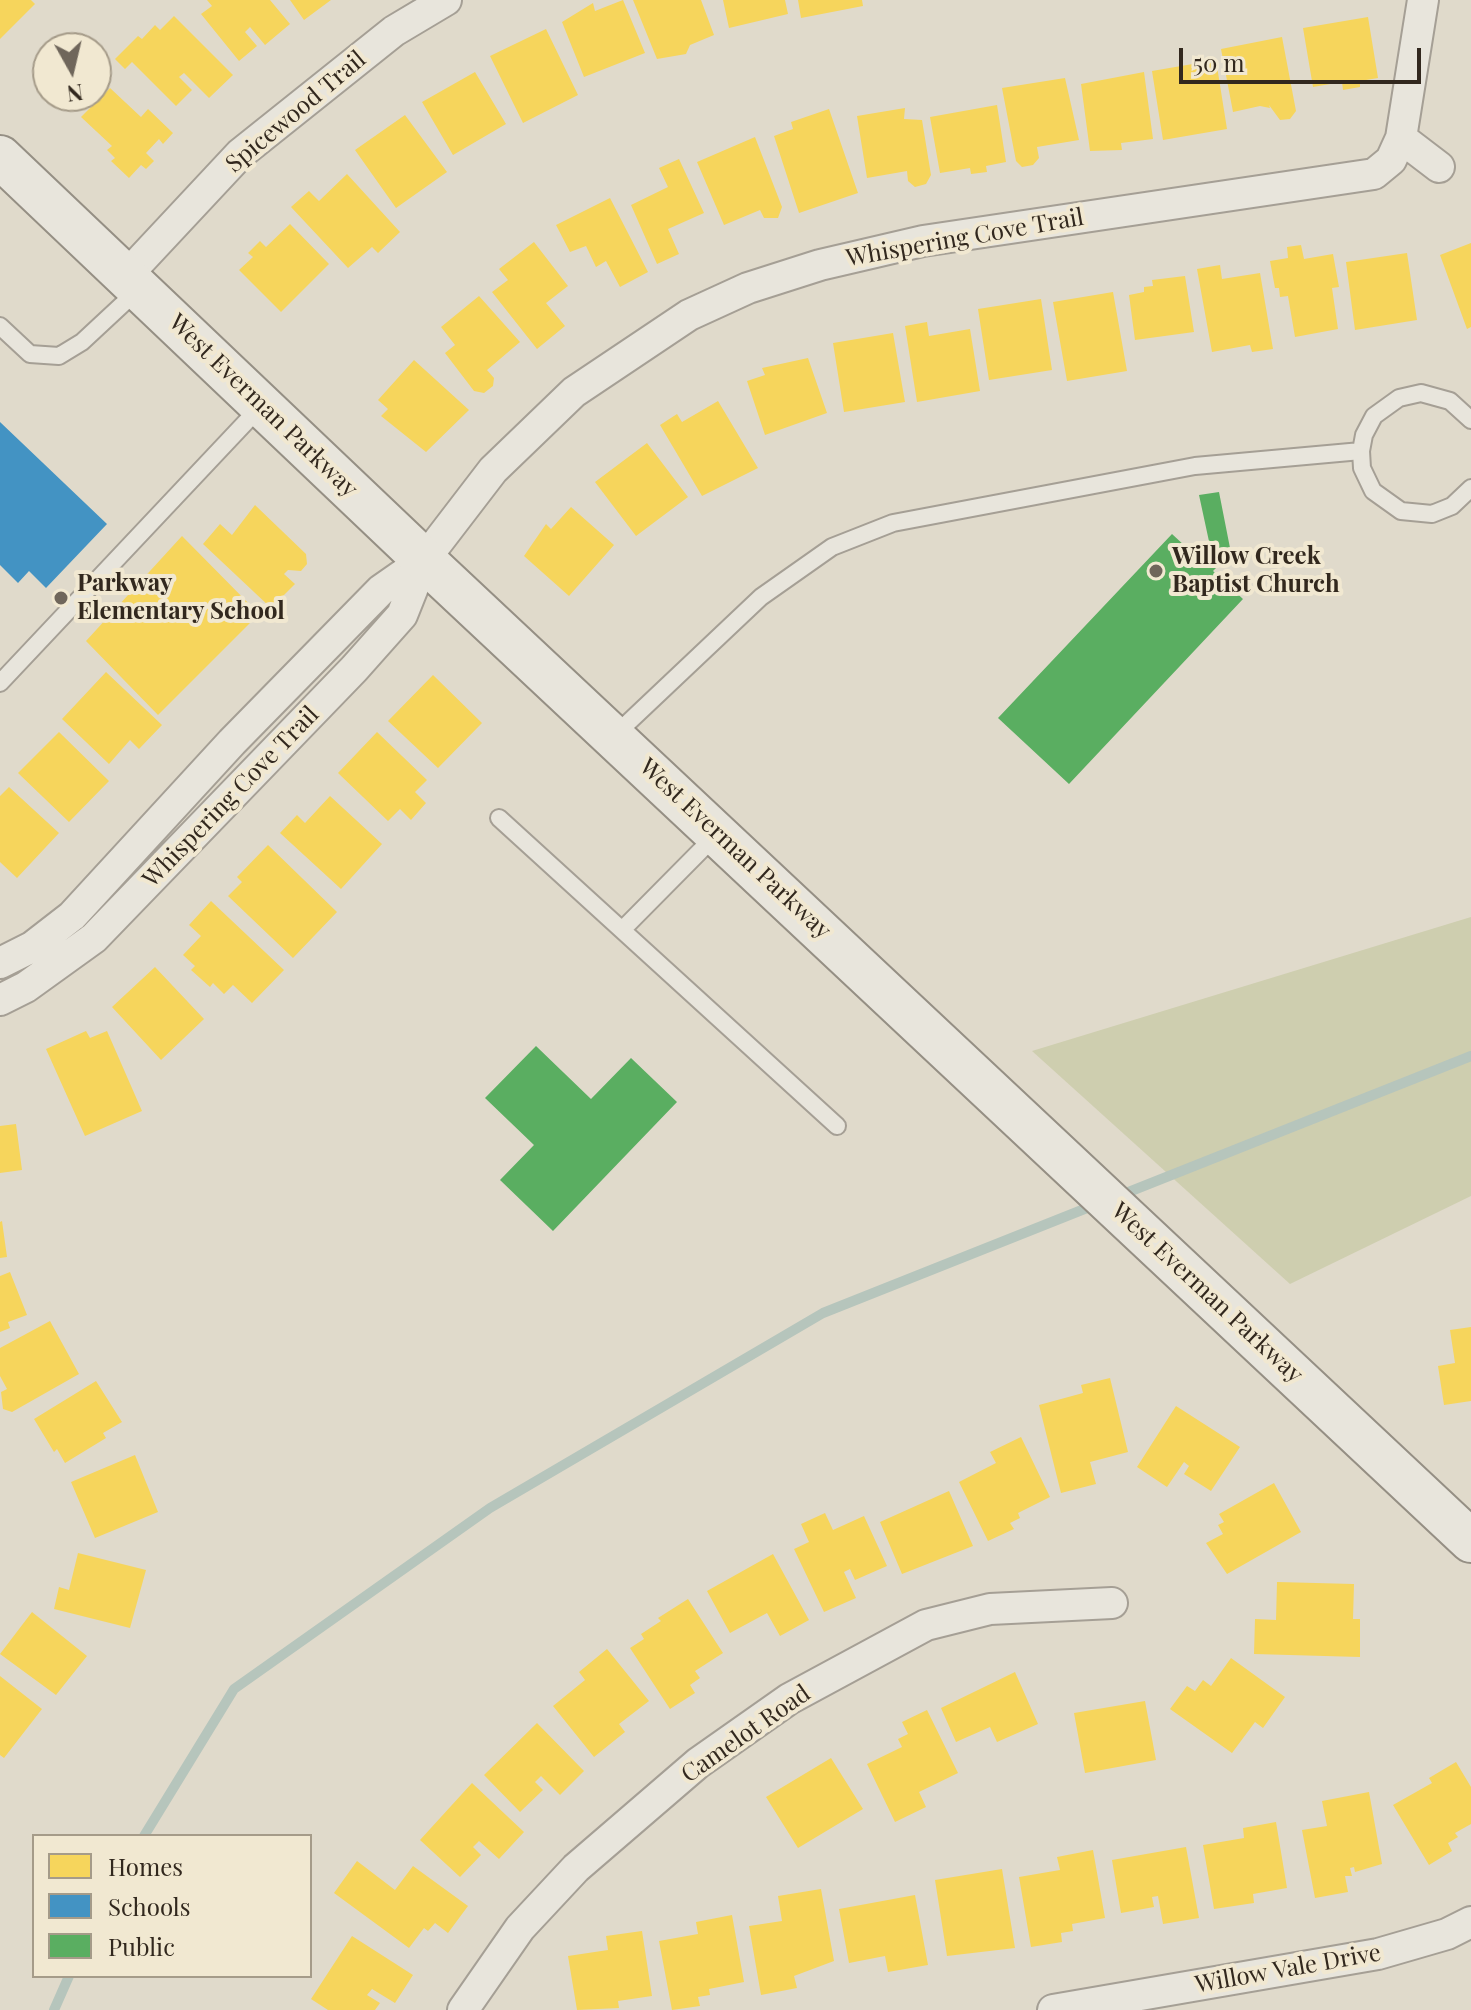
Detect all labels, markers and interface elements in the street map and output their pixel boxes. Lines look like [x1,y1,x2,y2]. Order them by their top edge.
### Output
north arrow [32,32,112,112]
scale bar [1183,32,1425,82]
street label: Spicewood Trail [220,45,372,179]
text: 50 m [1193,46,1245,78]
text: N [65,78,85,110]
street label: Whispering Cove Trail [844,203,1086,273]
street label: West Everman Parkway [163,308,363,504]
place label: Willow Creek Baptist Church [1172,543,1340,599]
marker: Willow Creek Baptist Church [1147,562,1165,580]
place label: Parkway Elementary School [77,570,285,626]
marker: Parkway Elementary School [52,589,70,607]
street label: Whispering Cove Trail [137,700,325,894]
street label: West Everman Parkway [633,753,837,945]
street label: West Everman Parkway [1105,1197,1309,1389]
street label: Camelot Road [676,1679,816,1789]
legend [32,1834,312,1978]
text: Homes [108,1850,183,1882]
text: Schools [108,1890,190,1922]
text: Public [108,1930,175,1962]
street label: Willow Vale Drive [1193,1938,1383,2000]

